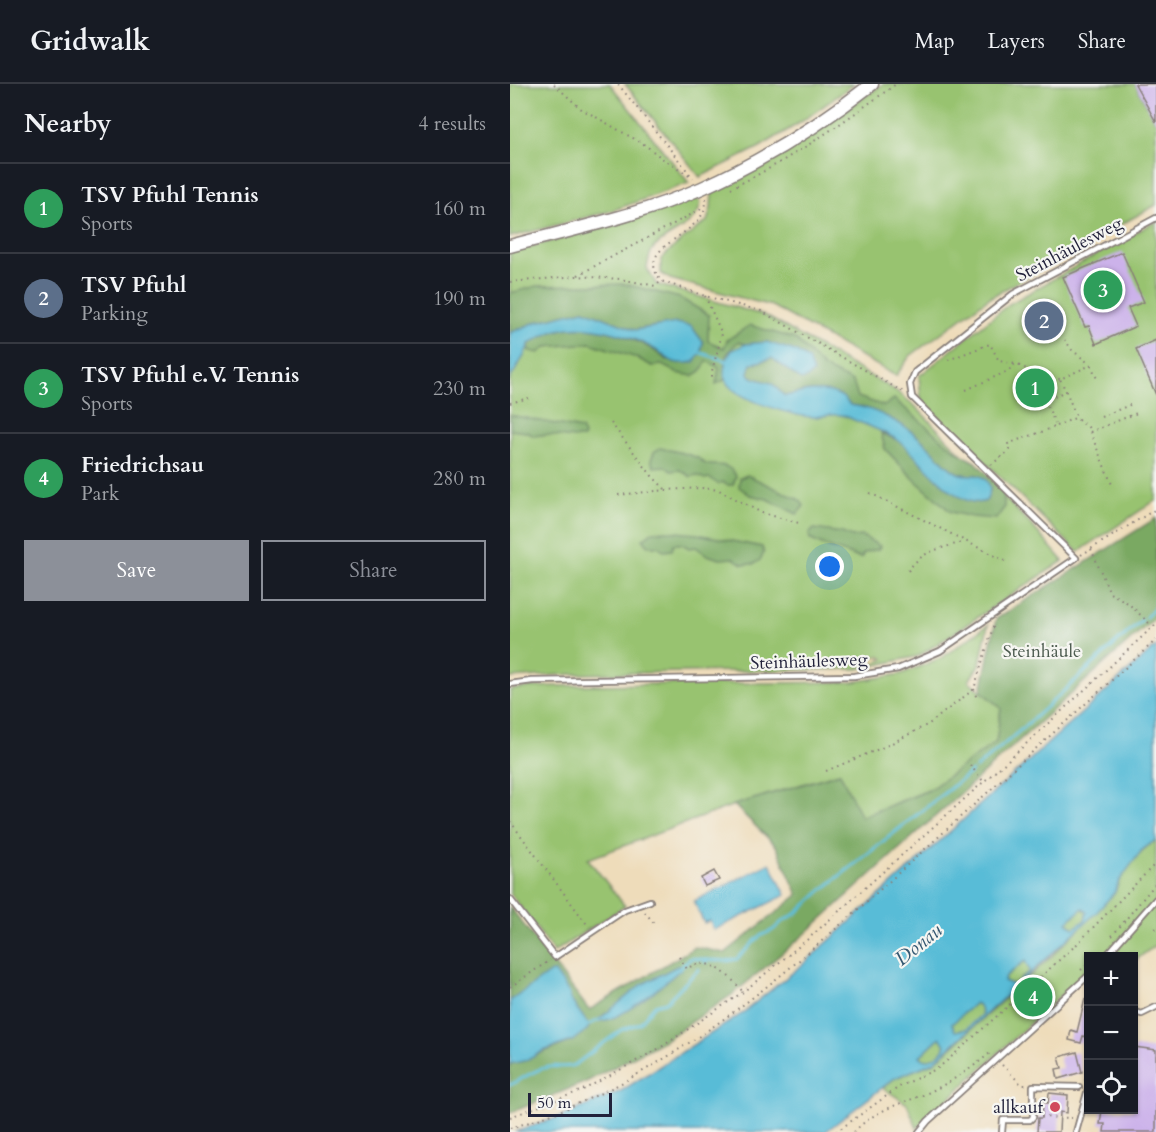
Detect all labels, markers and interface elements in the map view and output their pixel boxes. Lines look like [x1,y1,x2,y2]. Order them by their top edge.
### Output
text: Gridwalk [30,22,150,60]
text: Map [915,27,955,56]
text: Layers [988,27,1045,56]
text: Share [1078,27,1126,56]
text: Nearby [24,106,112,141]
text: 4 results [418,110,486,137]
text: TSV Pfuhl Tennis [81,180,259,210]
text: 1 [38,195,49,222]
text: 160 m [433,195,486,222]
text: Sports [81,210,133,237]
street label: Steinhäulesweg [1012,210,1128,288]
pin: 3 [1084,268,1122,312]
text: TSV Pfuhl [81,270,186,300]
text: 2 [38,285,49,312]
text: 190 m [433,285,486,312]
pin: 2 [1024,298,1064,344]
text: Parking [81,300,148,327]
text: TSV Pfuhl e.V. Tennis [81,360,300,390]
pin: 1 [1016,366,1054,410]
text: 3 [38,375,49,402]
text: 230 m [433,375,486,402]
text: Sports [81,390,133,417]
text: Friedrichsau [81,450,204,480]
text: 4 [38,465,49,492]
text: 280 m [433,465,486,492]
text: Park [81,480,119,507]
button: Save [24,540,249,601]
button: Share [261,540,486,601]
your location [815,552,844,581]
park label: Steinhäule [1003,639,1081,664]
street label: Steinhäulesweg [750,647,869,676]
water label: Donau [889,917,948,972]
map controls [1084,952,1138,1114]
button: + [1084,952,1138,1006]
pin: 4 [1014,974,1052,1020]
button: − [1084,1006,1138,1060]
button: locate [1084,1060,1138,1114]
scale bar [528,1090,612,1118]
text: 50 m [537,1092,571,1114]
place label: allkauf [993,1095,1047,1120]
marker: allkauf [1048,1100,1062,1114]

